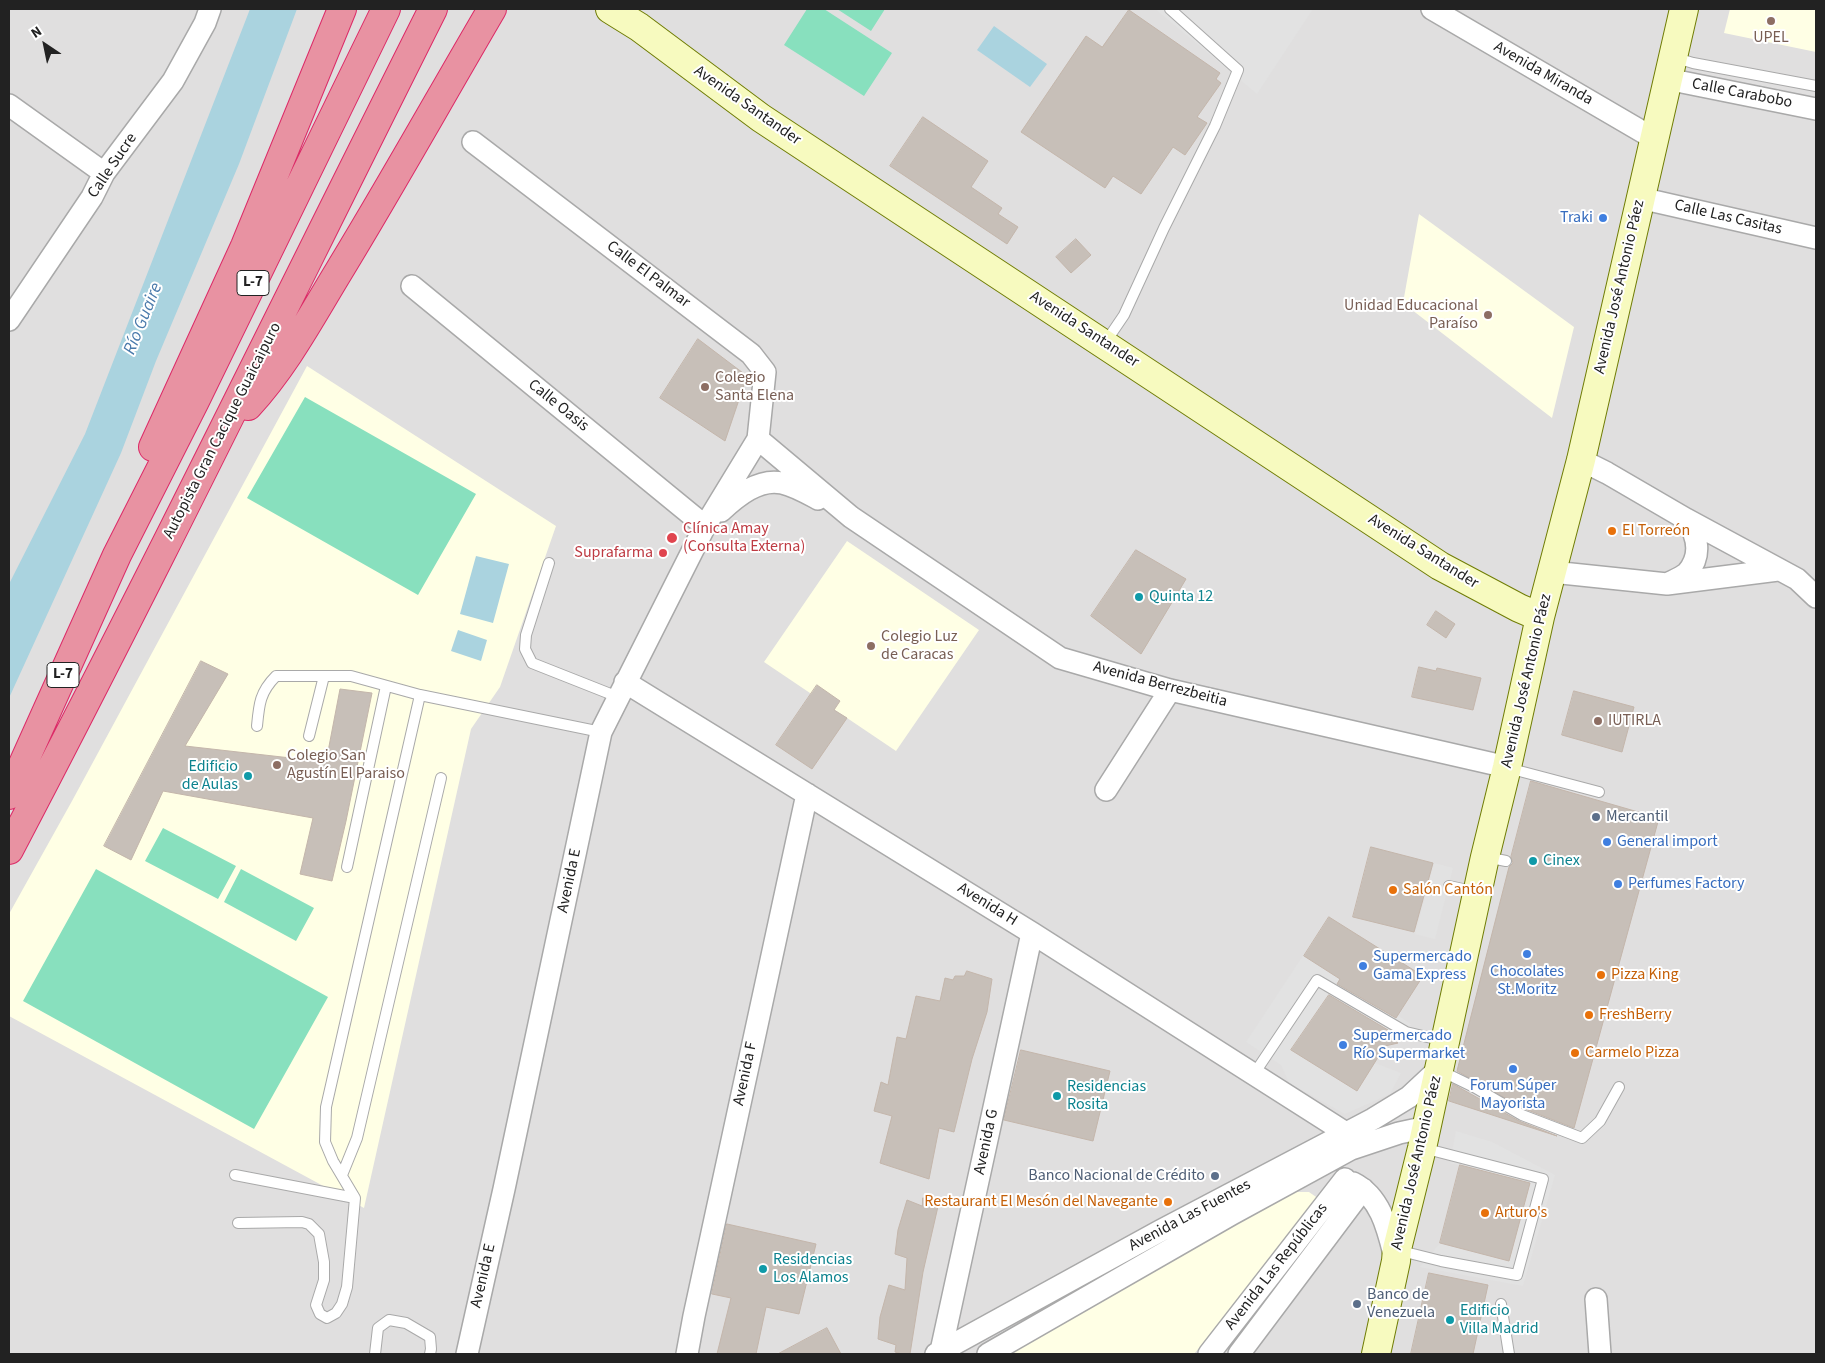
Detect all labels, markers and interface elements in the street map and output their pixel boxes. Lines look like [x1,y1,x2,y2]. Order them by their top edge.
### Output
marker: UPEL [1765,15,1777,27]
north arrow [20,20,70,70]
text: N [27,22,46,43]
place label: UPEL [1753,28,1789,48]
street label: Avenida Miranda [1490,38,1596,110]
street label: Avenida Santander [690,62,804,150]
street label: Calle Carabobo [1690,75,1794,113]
street label: Calle Sucre [84,130,142,202]
street label: Calle Las Casitas [1672,196,1784,240]
street label: Avenida José Antonio Páez [1591,198,1649,376]
place label: Traki [1560,208,1593,228]
marker: Traki [1597,212,1609,224]
street label: Calle El Palmar [602,237,694,313]
road number: L-7 [237,270,269,296]
water label: Río Guaire [120,280,168,358]
street label: Avenida Santander [1026,288,1142,372]
place label: Unidad Educacional Paraíso [1344,296,1478,334]
marker: Unidad Educacional Paraíso [1482,309,1494,321]
street label: Autopista Gran Cacique Guaicaipuro [160,320,286,542]
place label: Colegio Santa Elena [715,368,794,406]
street label: Calle Oasis [524,376,592,436]
marker: Colegio Santa Elena [699,381,711,393]
street label: Avenida Santander [1364,510,1482,594]
place label: Clínica Amay (Consulta Externa) [683,519,805,557]
place label: El Torreón [1622,521,1690,541]
marker: El Torreón [1606,525,1618,537]
marker: Clínica Amay (Consulta Externa) [665,531,679,545]
place label: Suprafarma [574,543,653,563]
marker: Suprafarma [657,547,669,559]
place label: Quinta 12 [1149,587,1213,607]
marker: Quinta 12 [1133,591,1145,603]
street label: Avenida José Antonio Páez [1498,592,1556,770]
place label: Colegio Luz de Caracas [881,627,958,665]
marker: Colegio Luz de Caracas [865,640,877,652]
street label: Avenida Berrezbeitia [1091,658,1229,712]
road number: L-7 [47,662,79,688]
place label: IUTIRLA [1608,711,1661,731]
marker: IUTIRLA [1592,715,1604,727]
place label: Colegio San Agustín El Paraiso [287,746,405,784]
place label: Edificio de Aulas [182,757,238,795]
marker: Colegio San Agustín El Paraiso [271,759,283,771]
marker: Edificio de Aulas [242,770,254,782]
place label: Mercantil [1606,807,1668,827]
marker: Mercantil [1590,811,1602,823]
place label: General import [1617,832,1718,852]
marker: General import [1601,836,1613,848]
street label: Avenida E [554,847,586,915]
place label: Cinex [1543,851,1580,871]
marker: Cinex [1527,855,1539,867]
place label: Perfumes Factory [1628,874,1744,894]
marker: Perfumes Factory [1612,878,1624,890]
street label: Avenida H [953,879,1021,931]
place label: Salón Cantón [1403,880,1493,900]
marker: Salón Cantón [1387,884,1399,896]
place label: Supermercado Gama Express [1373,947,1472,985]
marker: Chocolates St.Moritz [1521,948,1533,960]
marker: Supermercado Gama Express [1357,960,1369,972]
place label: Chocolates St.Moritz [1490,962,1564,1000]
place label: Pizza King [1611,965,1679,985]
marker: Pizza King [1595,969,1607,981]
place label: FreshBerry [1599,1005,1672,1025]
marker: FreshBerry [1583,1009,1595,1021]
place label: Supermercado Río Supermarket [1353,1026,1465,1064]
marker: Supermercado Río Supermarket [1337,1039,1349,1051]
street label: Avenida F [730,1040,762,1108]
place label: Carmelo Pizza [1585,1043,1679,1063]
marker: Carmelo Pizza [1569,1047,1581,1059]
marker: Forum Súper Mayorista [1507,1063,1519,1075]
street label: Avenida José Antonio Páez [1388,1074,1446,1252]
place label: Forum Súper Mayorista [1470,1076,1556,1114]
place label: Residencias Rosita [1067,1077,1146,1115]
marker: Residencias Rosita [1051,1090,1063,1102]
street label: Avenida G [971,1107,1003,1177]
place label: Banco Nacional de Crédito [1028,1166,1205,1186]
marker: Banco Nacional de Crédito [1209,1170,1221,1182]
street label: Avenida Las Fuentes [1126,1176,1254,1256]
place label: Restaurant El Mesón del Navegante [924,1192,1158,1212]
marker: Restaurant El Mesón del Navegante [1162,1196,1174,1208]
street label: Avenida Las Repúblicas [1221,1200,1333,1334]
place label: Arturo's [1495,1203,1547,1223]
marker: Arturo's [1479,1207,1491,1219]
street label: Avenida E [467,1242,501,1310]
place label: Residencias Los Alamos [773,1250,852,1288]
marker: Residencias Los Alamos [757,1263,769,1275]
place label: Banco de Venezuela [1367,1285,1435,1323]
marker: Banco de Venezuela [1351,1298,1363,1310]
place label: Edificio Villa Madrid [1460,1301,1539,1339]
marker: Edificio Villa Madrid [1444,1314,1456,1326]

